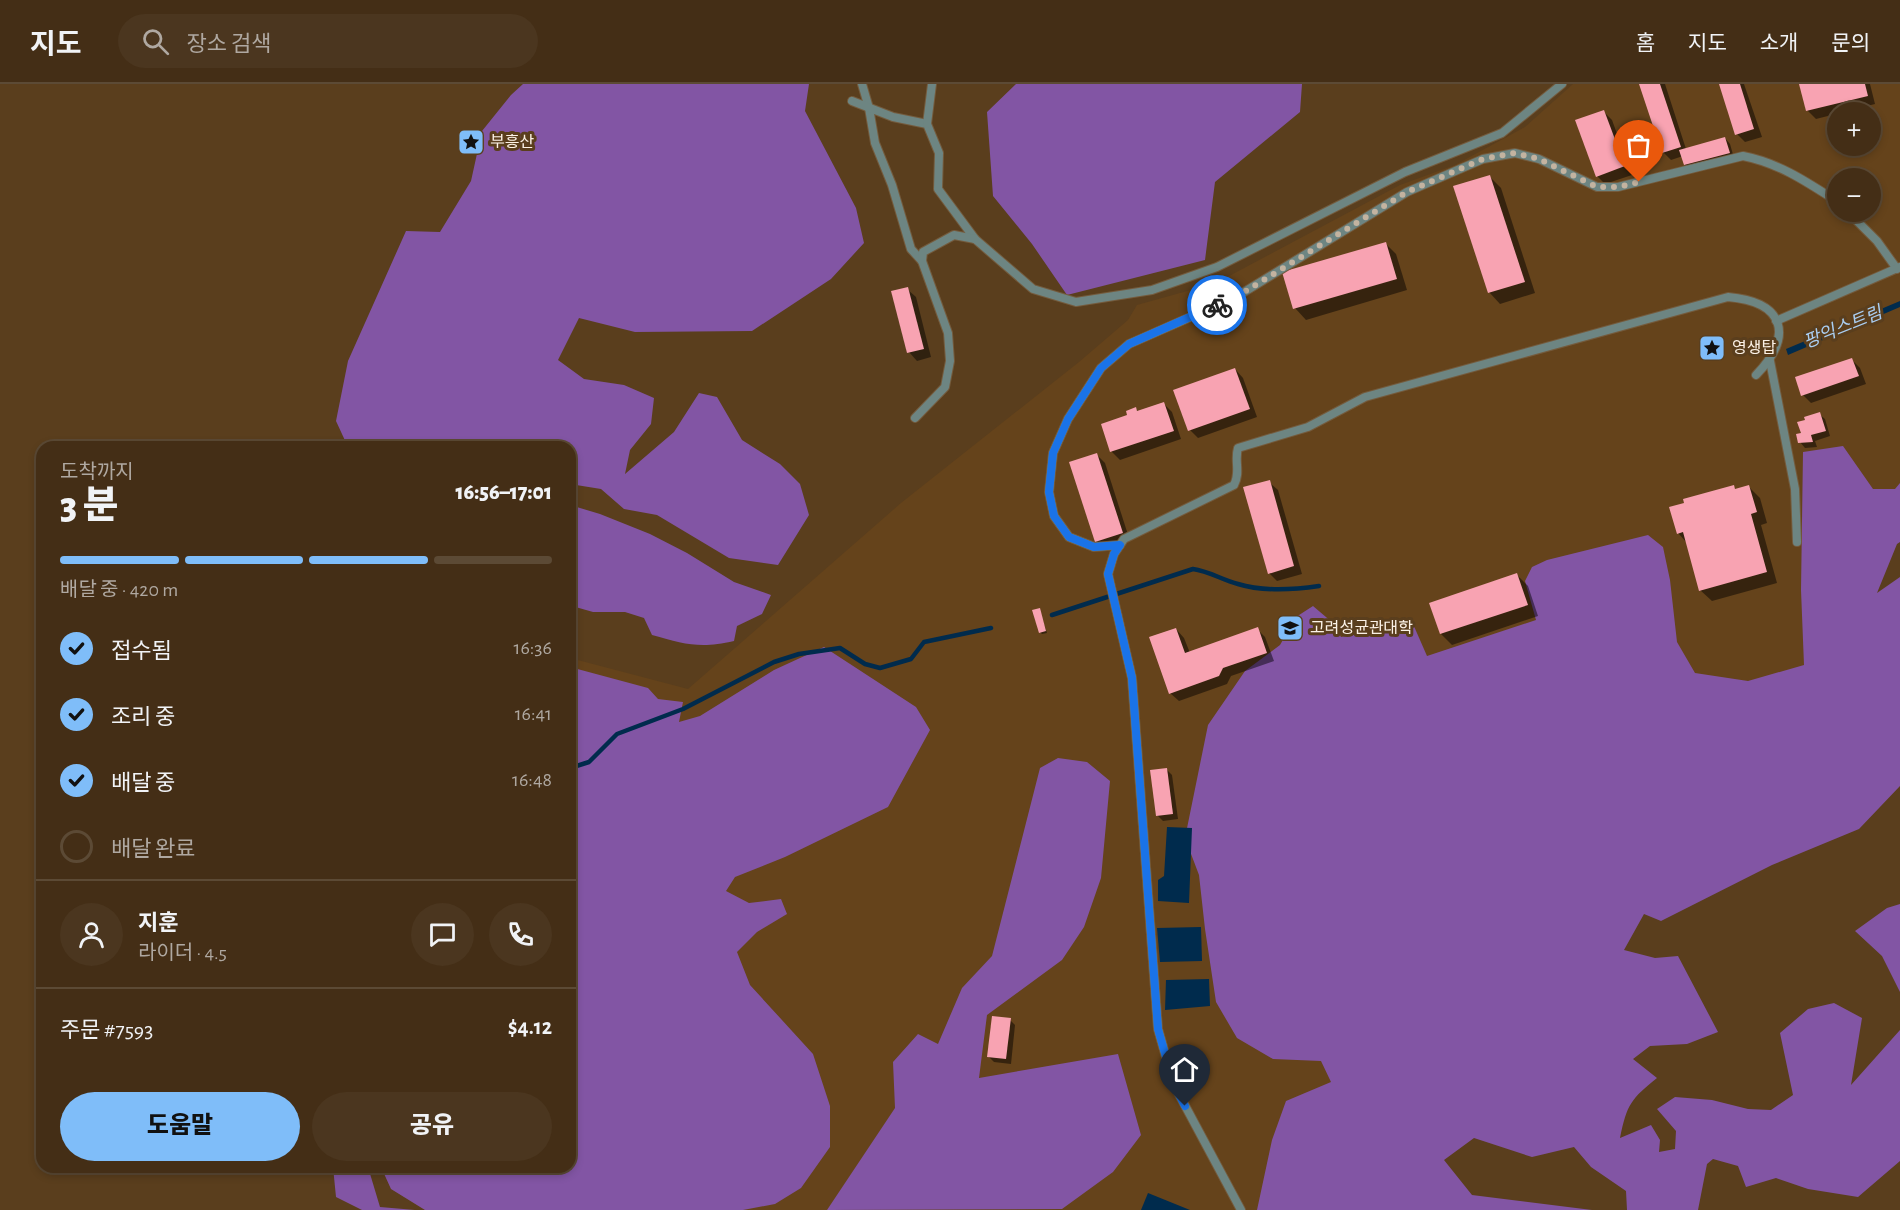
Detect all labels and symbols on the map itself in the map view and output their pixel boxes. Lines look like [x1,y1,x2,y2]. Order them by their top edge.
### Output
pin [1613,120,1664,182]
place icon: 부흥산 [456,127,486,157]
place label: 부흥산 [490,134,534,150]
courier [1187,275,1247,335]
water label: 팡익스트림 [1801,303,1886,352]
place icon: 영생탑 [1697,333,1727,363]
place label: 영생탑 [1732,340,1776,356]
school or university icon: 고려성균관대학 [1275,613,1305,643]
place label: 고려성균관대학 [1310,619,1413,636]
pin [1159,1044,1210,1106]

